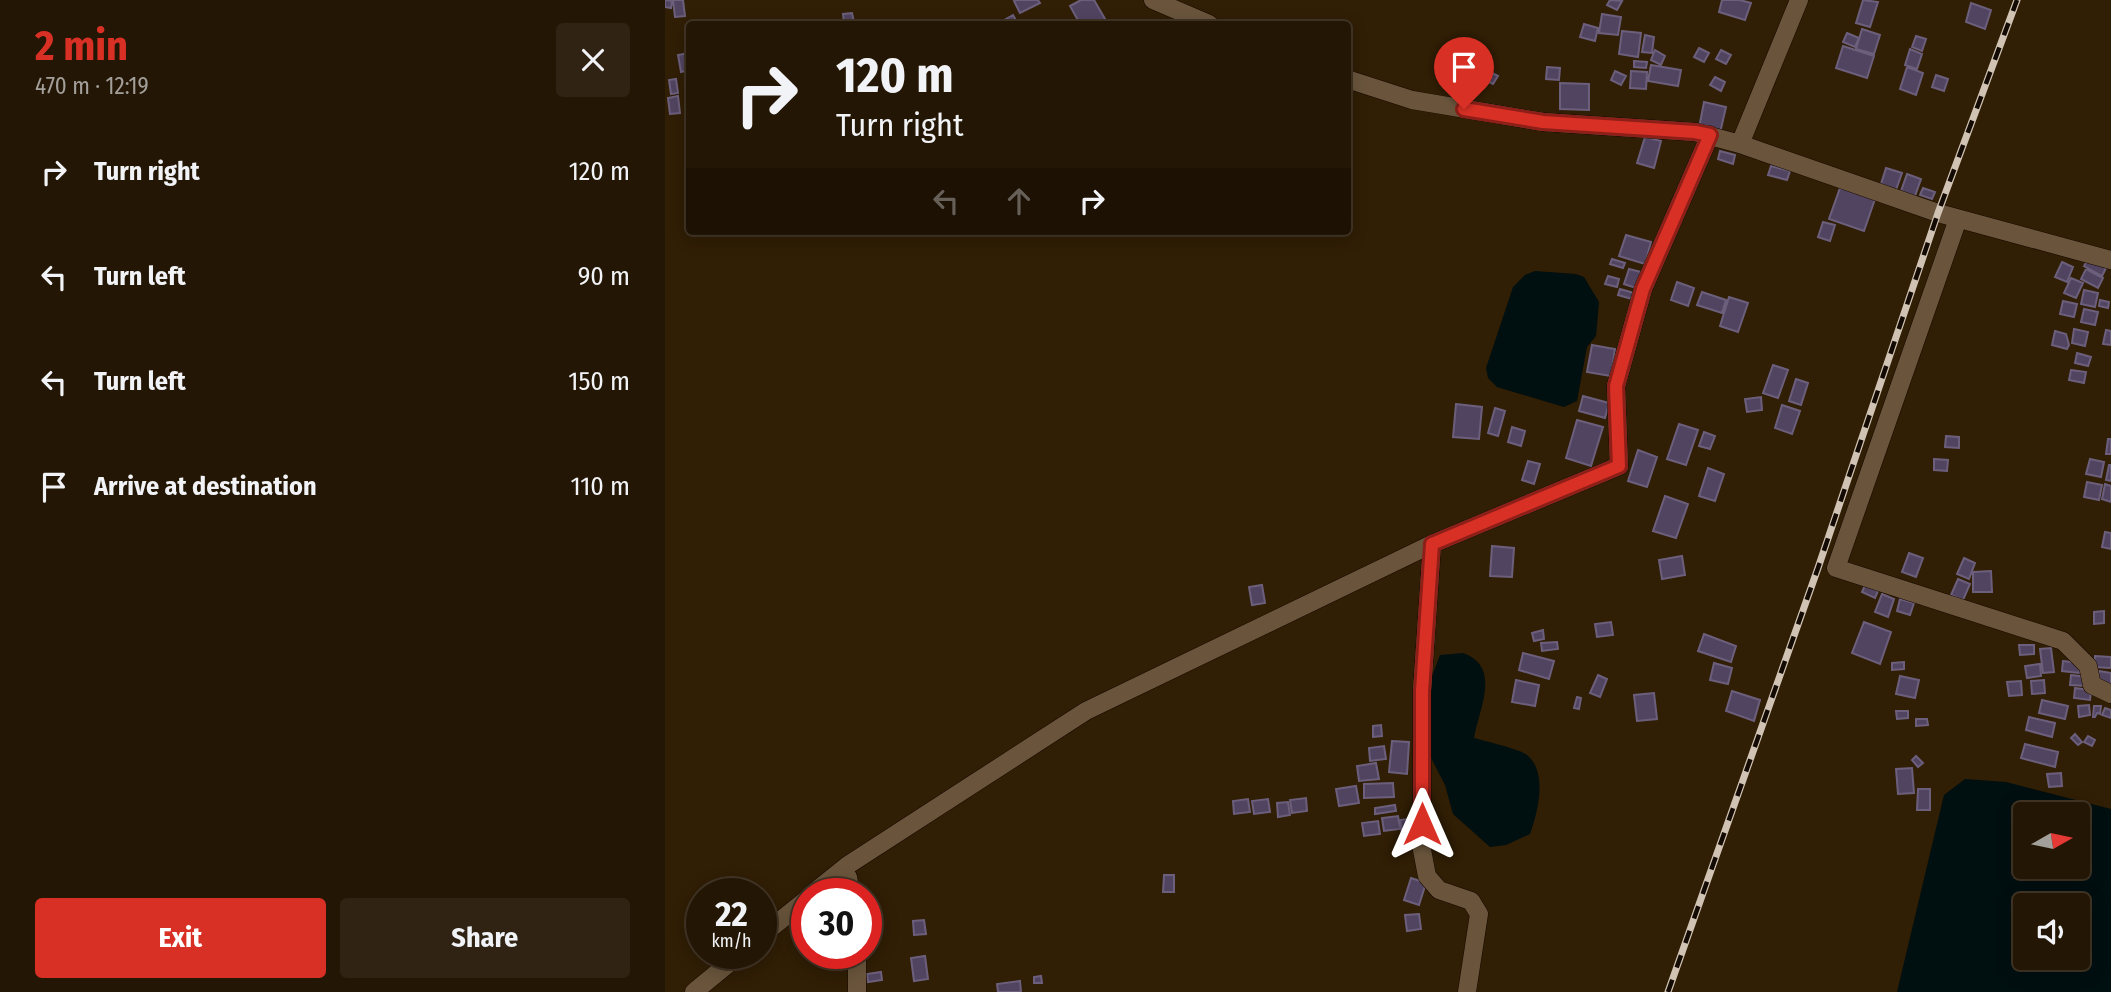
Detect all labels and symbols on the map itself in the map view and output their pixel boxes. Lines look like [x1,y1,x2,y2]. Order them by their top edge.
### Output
pin [1434,37,1494,109]
position arrow [1385,787,1459,861]
north arrow [2013,802,2089,878]
speed limit sign: 30 [791,878,882,969]

